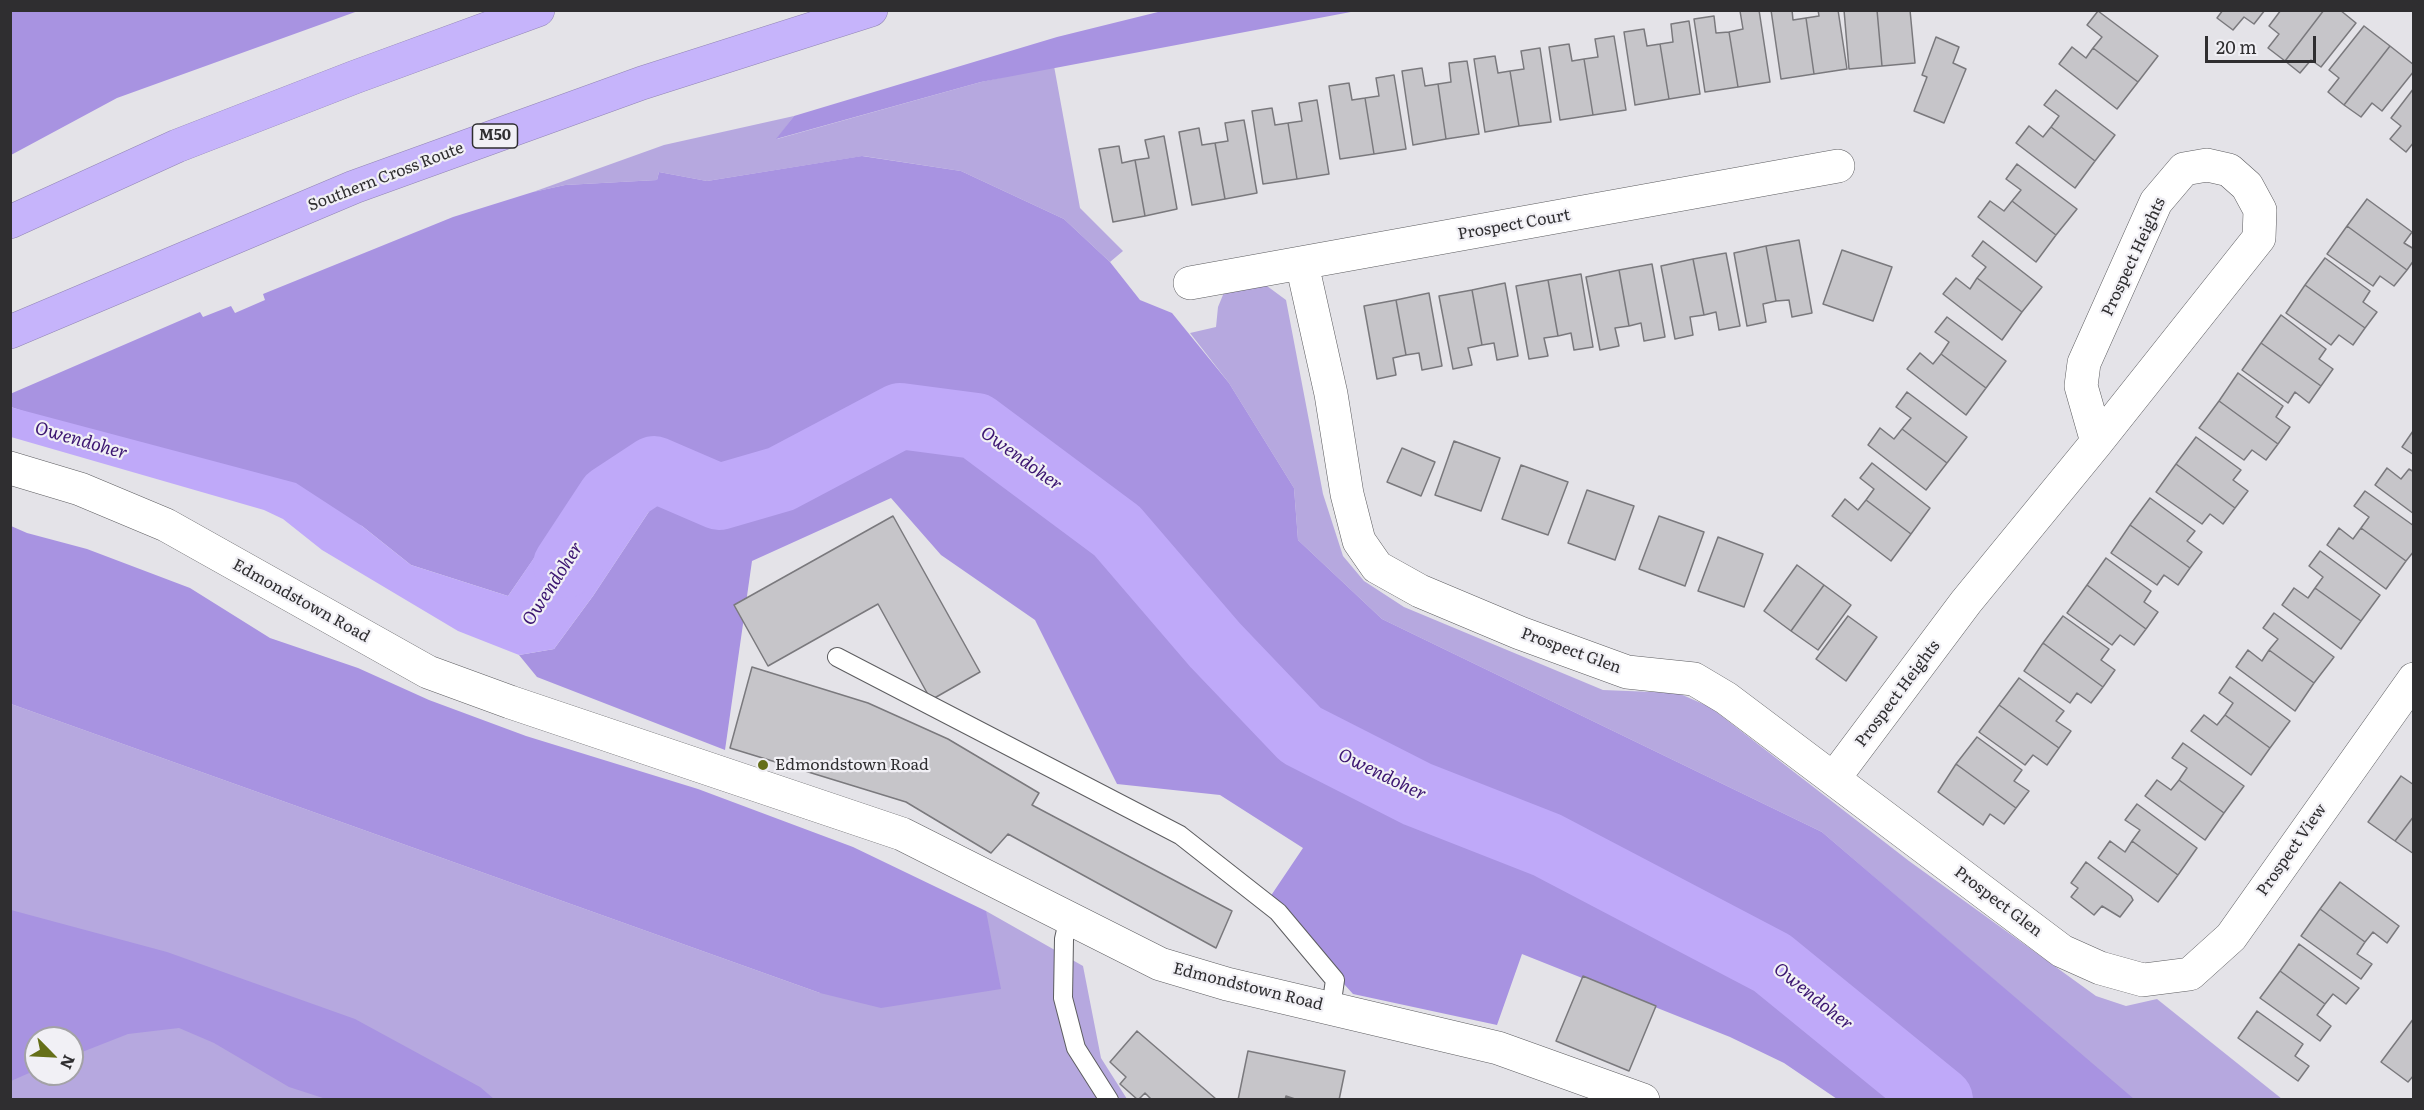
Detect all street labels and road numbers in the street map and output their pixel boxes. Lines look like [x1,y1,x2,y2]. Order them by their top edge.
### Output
road number: M50 [472,124,518,148]
street label: Southern Cross Route [305,138,467,216]
street label: Prospect Heights [2098,195,2170,319]
street label: Prospect Court [1456,206,1572,244]
street label: Edmondstown Road [229,555,373,647]
street label: Prospect Glen [1518,624,1624,678]
street label: Prospect Heights [1852,637,1944,751]
street label: Prospect View [2253,800,2331,900]
street label: Prospect Glen [1950,863,2046,941]
street label: Edmondstown Road [1171,959,1325,1015]

